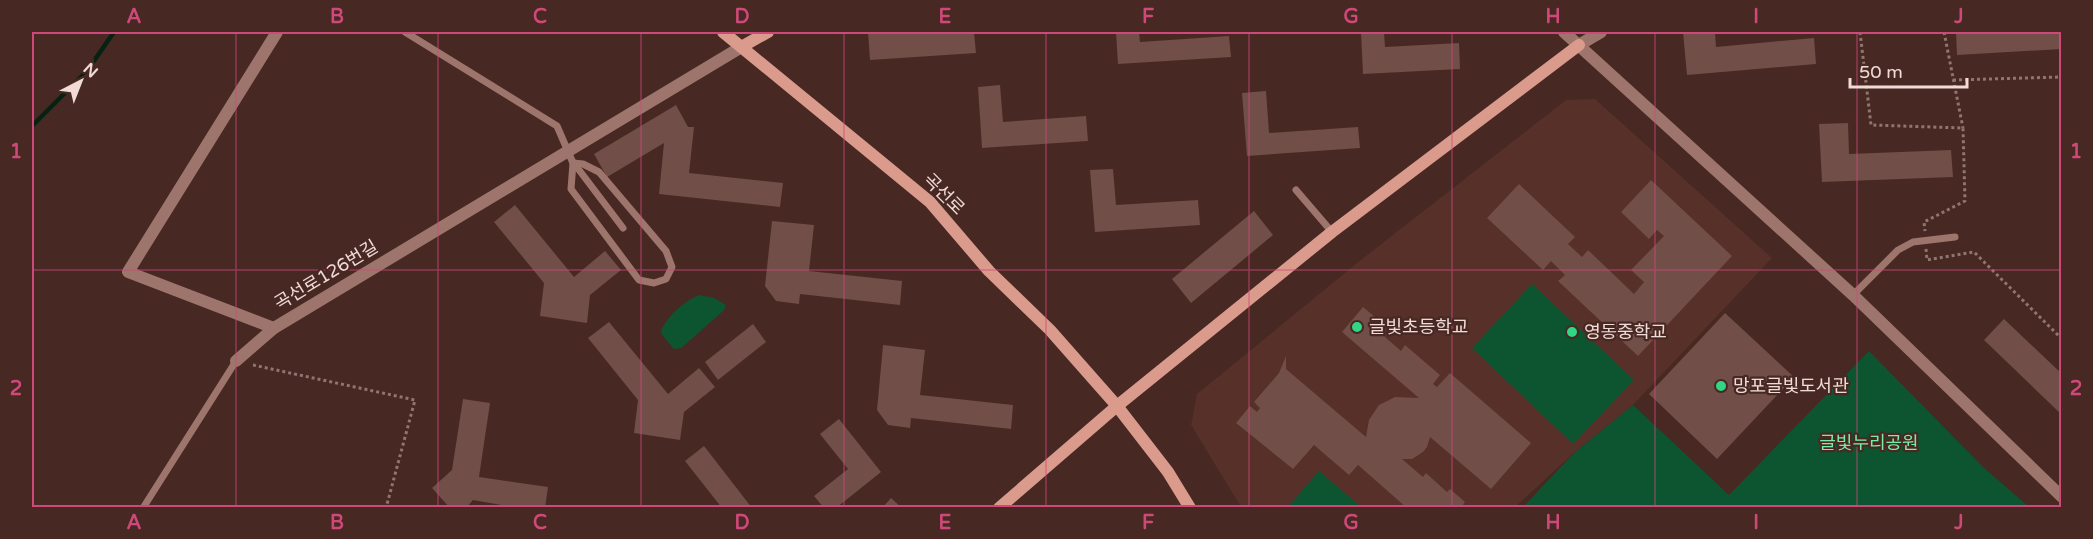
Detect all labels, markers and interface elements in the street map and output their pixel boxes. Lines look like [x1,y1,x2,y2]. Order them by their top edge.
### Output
text: A [127,5,142,29]
text: B [330,5,344,29]
text: C [533,5,547,29]
text: D [734,5,750,29]
text: E [939,5,952,29]
text: F [1142,5,1154,29]
text: G [1343,5,1359,29]
text: H [1545,5,1561,29]
text: I [1753,5,1759,29]
text: J [1953,5,1964,29]
north arrow [51,51,111,111]
scale bar [1850,51,1967,89]
text: N [79,59,102,82]
text: 50 m [1859,61,1903,83]
text: 1 [10,140,22,164]
text: 1 [2070,140,2082,164]
street label: 곡선로 [919,169,969,219]
street label: 곡선로126번길 [270,236,382,314]
place label: 글빛초등학교 [1369,316,1468,338]
marker: 글빛초등학교 [1350,320,1364,334]
place label: 영동중학교 [1584,321,1667,343]
marker: 영동중학교 [1565,325,1579,339]
place label: 망포글빛도서관 [1733,375,1849,397]
text: 2 [10,377,22,401]
text: 2 [2070,377,2082,401]
marker: 망포글빛도서관 [1714,379,1728,393]
park label: 글빛누리공원 [1819,432,1919,454]
text: A [127,511,142,535]
text: B [330,511,344,535]
text: C [533,511,547,535]
text: D [734,511,750,535]
text: E [939,511,952,535]
text: F [1142,511,1154,535]
text: G [1343,511,1359,535]
text: H [1545,511,1561,535]
text: I [1753,511,1759,535]
text: J [1953,511,1964,535]

